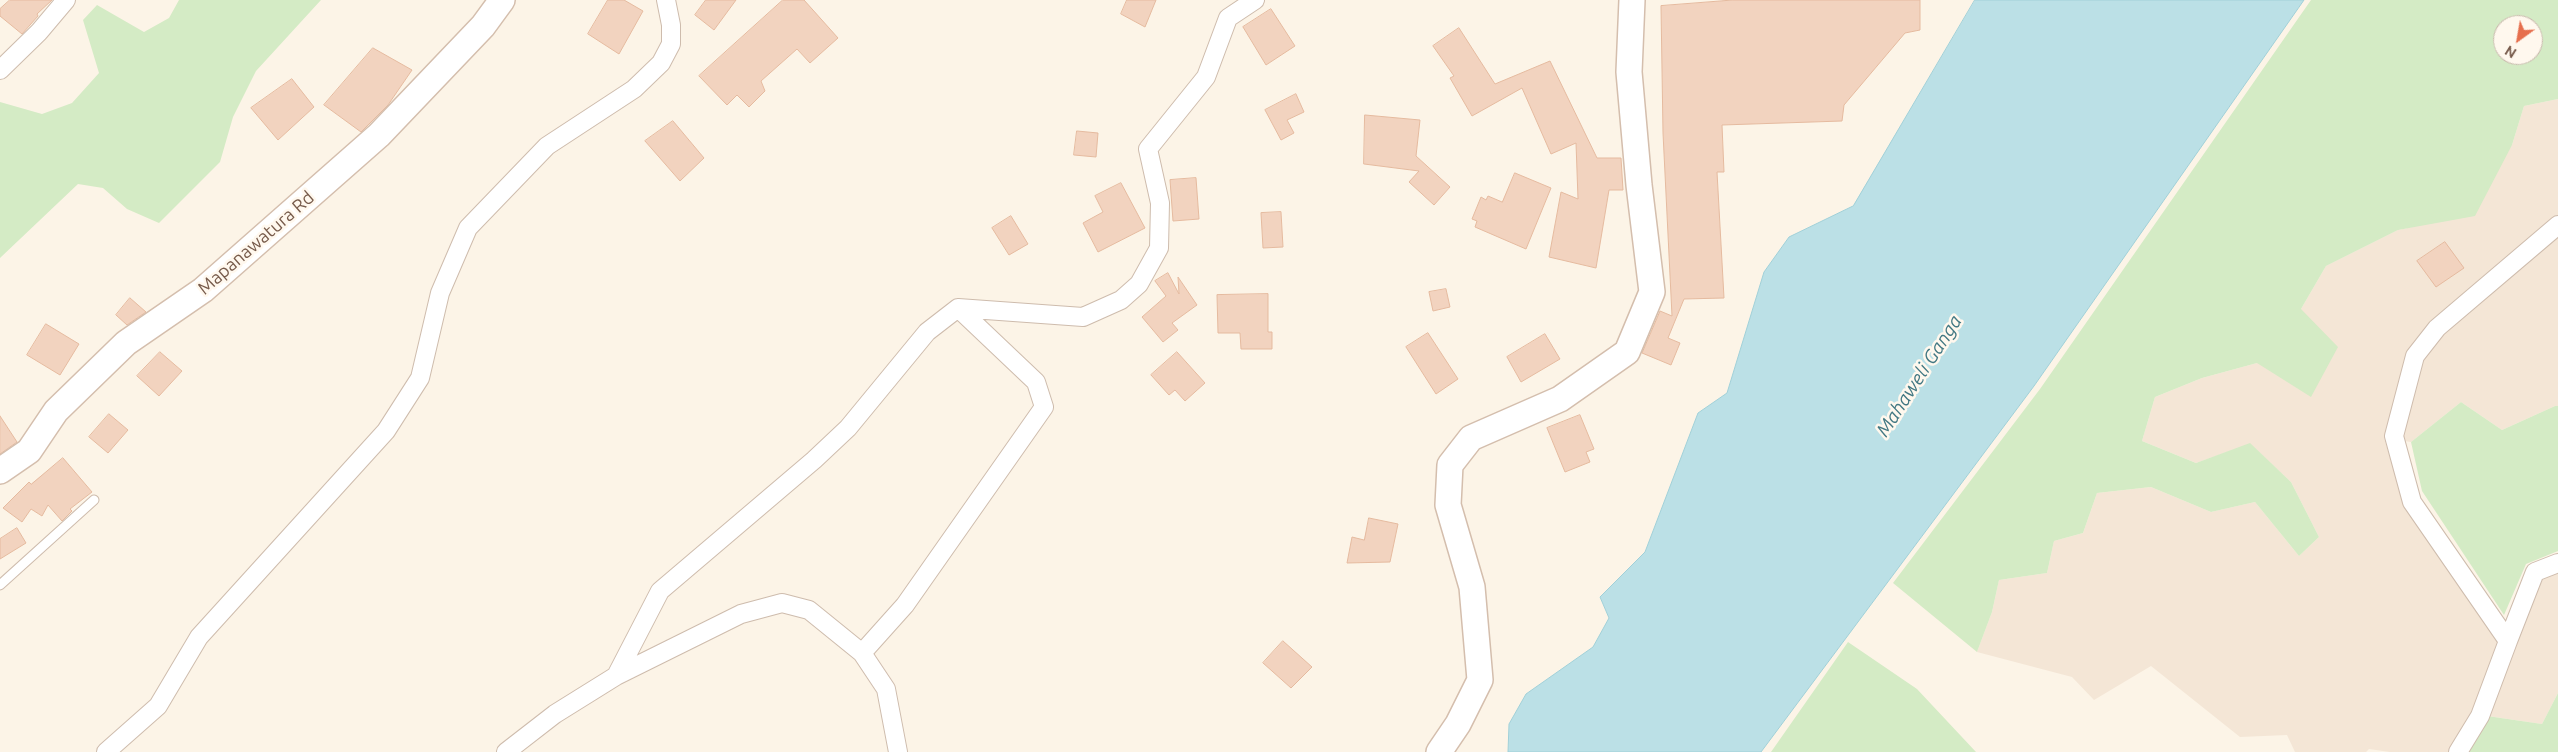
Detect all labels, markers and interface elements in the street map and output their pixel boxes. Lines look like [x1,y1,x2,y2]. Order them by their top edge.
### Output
north arrow [2493,15,2543,65]
text: N [2502,42,2519,61]
street label: Mapanawatura Rd [194,187,318,299]
water label: Mahaweli Ganga [1871,311,1967,441]

